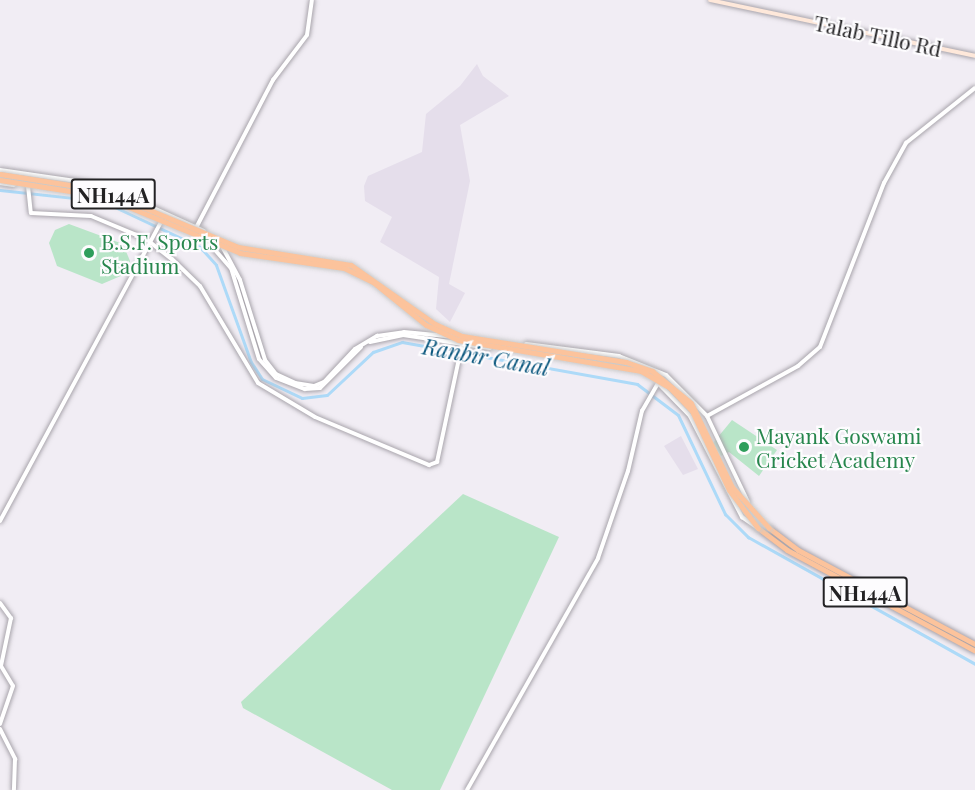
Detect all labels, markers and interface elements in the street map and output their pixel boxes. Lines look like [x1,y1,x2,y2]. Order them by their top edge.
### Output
street label: Talab Tillo Rd [812,9,944,61]
road number: NH144A [70,177,156,211]
place label: B.S.F. Sports Stadium [101,228,218,278]
marker: B.S.F. Sports Stadium [82,246,96,260]
water label: Ranbir Canal [421,333,551,381]
place label: Mayank Goswami Cricket Academy [756,422,922,472]
marker: Mayank Goswami Cricket Academy [737,440,751,454]
road number: NH144A [822,575,908,609]

